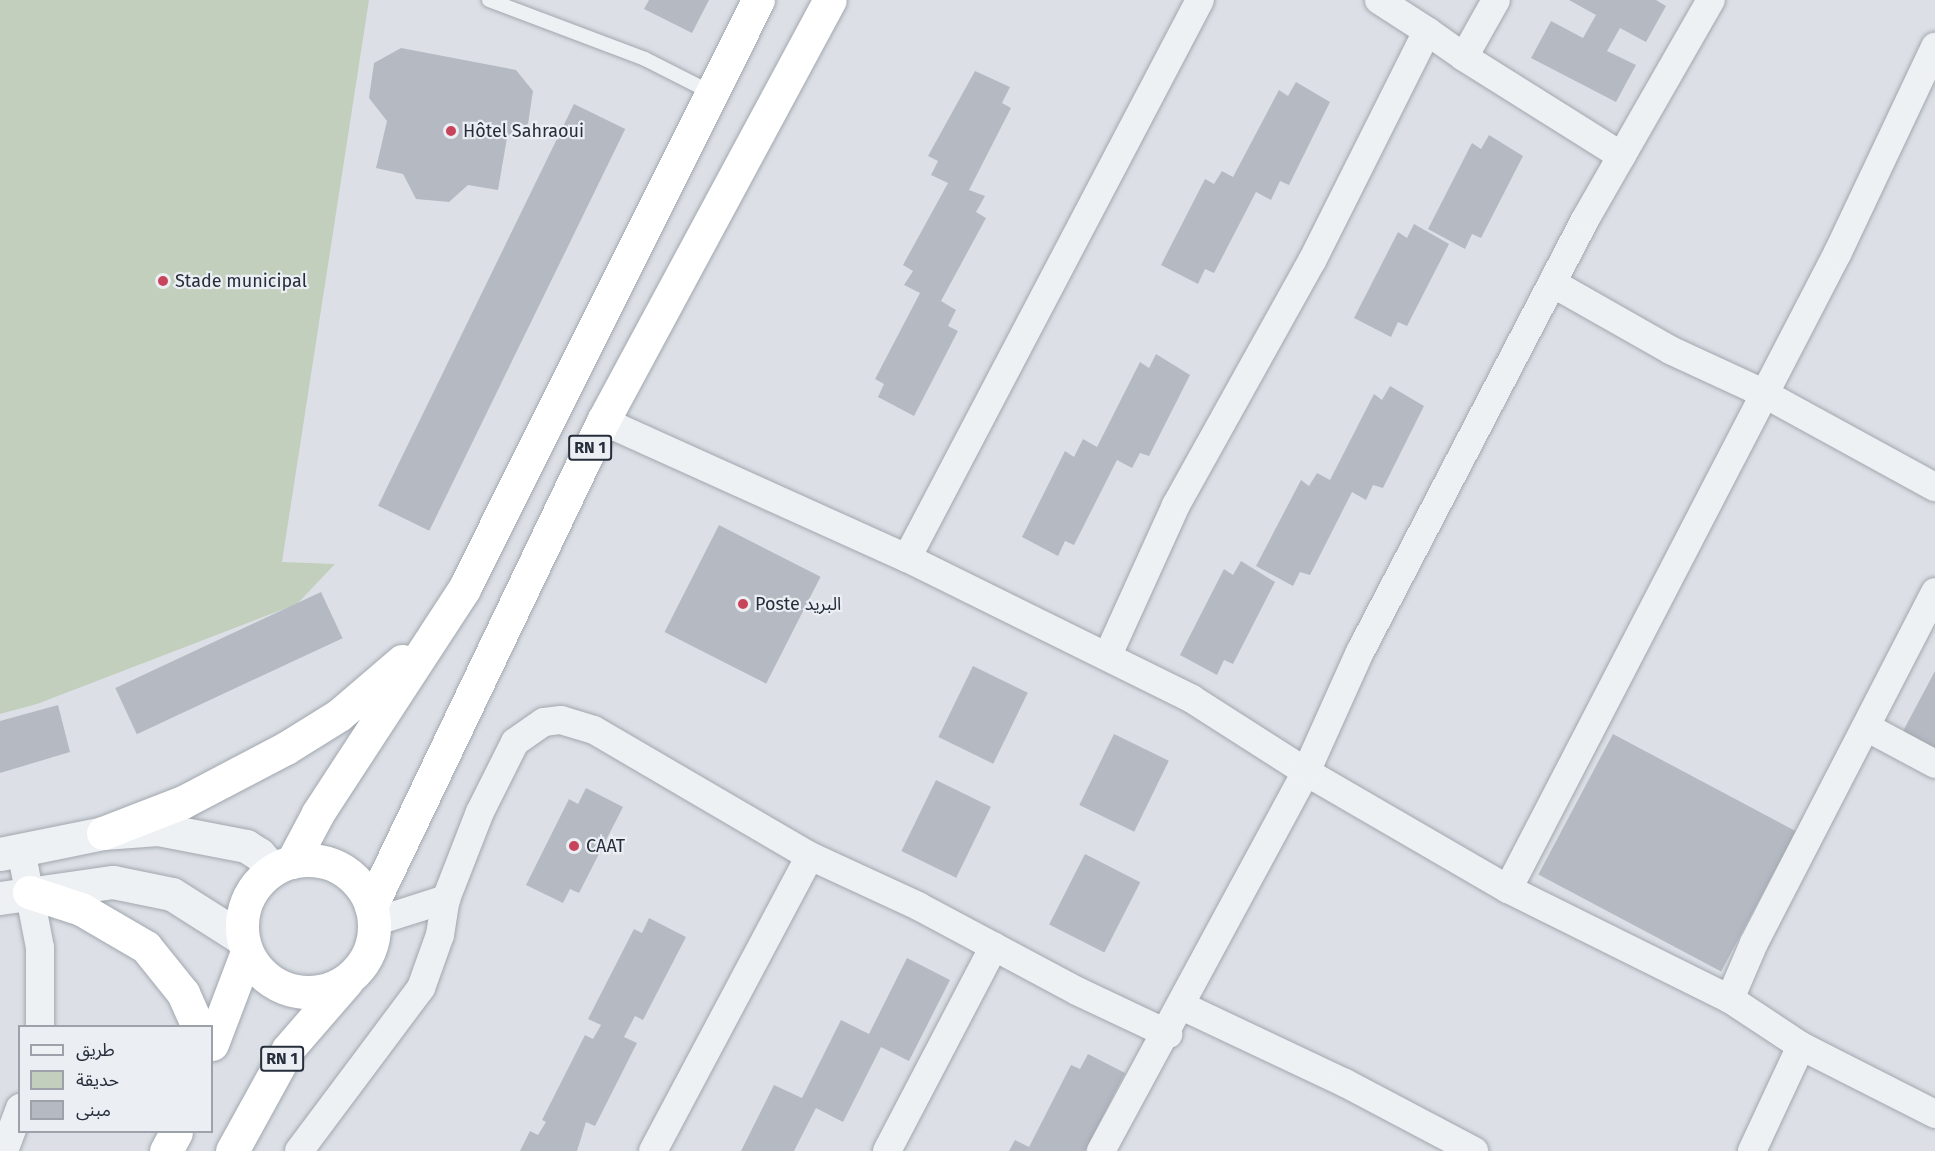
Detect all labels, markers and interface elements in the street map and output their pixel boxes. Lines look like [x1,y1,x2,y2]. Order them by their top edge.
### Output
place label: Hôtel Sahraoui [463,120,584,142]
marker: Hôtel Sahraoui [444,124,458,138]
place label: Stade municipal [175,270,307,292]
marker: Stade municipal [156,274,170,288]
road number: RN 1 [568,435,612,461]
place label: Poste البريد [755,593,841,615]
marker: Poste البريد [736,597,750,611]
place label: CAAT [586,835,625,857]
marker: CAAT [567,839,581,853]
legend [18,1025,213,1133]
text: طريق [76,1039,115,1061]
road number: RN 1 [260,1046,304,1072]
text: حديقة [76,1069,119,1091]
text: مبنى [76,1099,111,1121]

